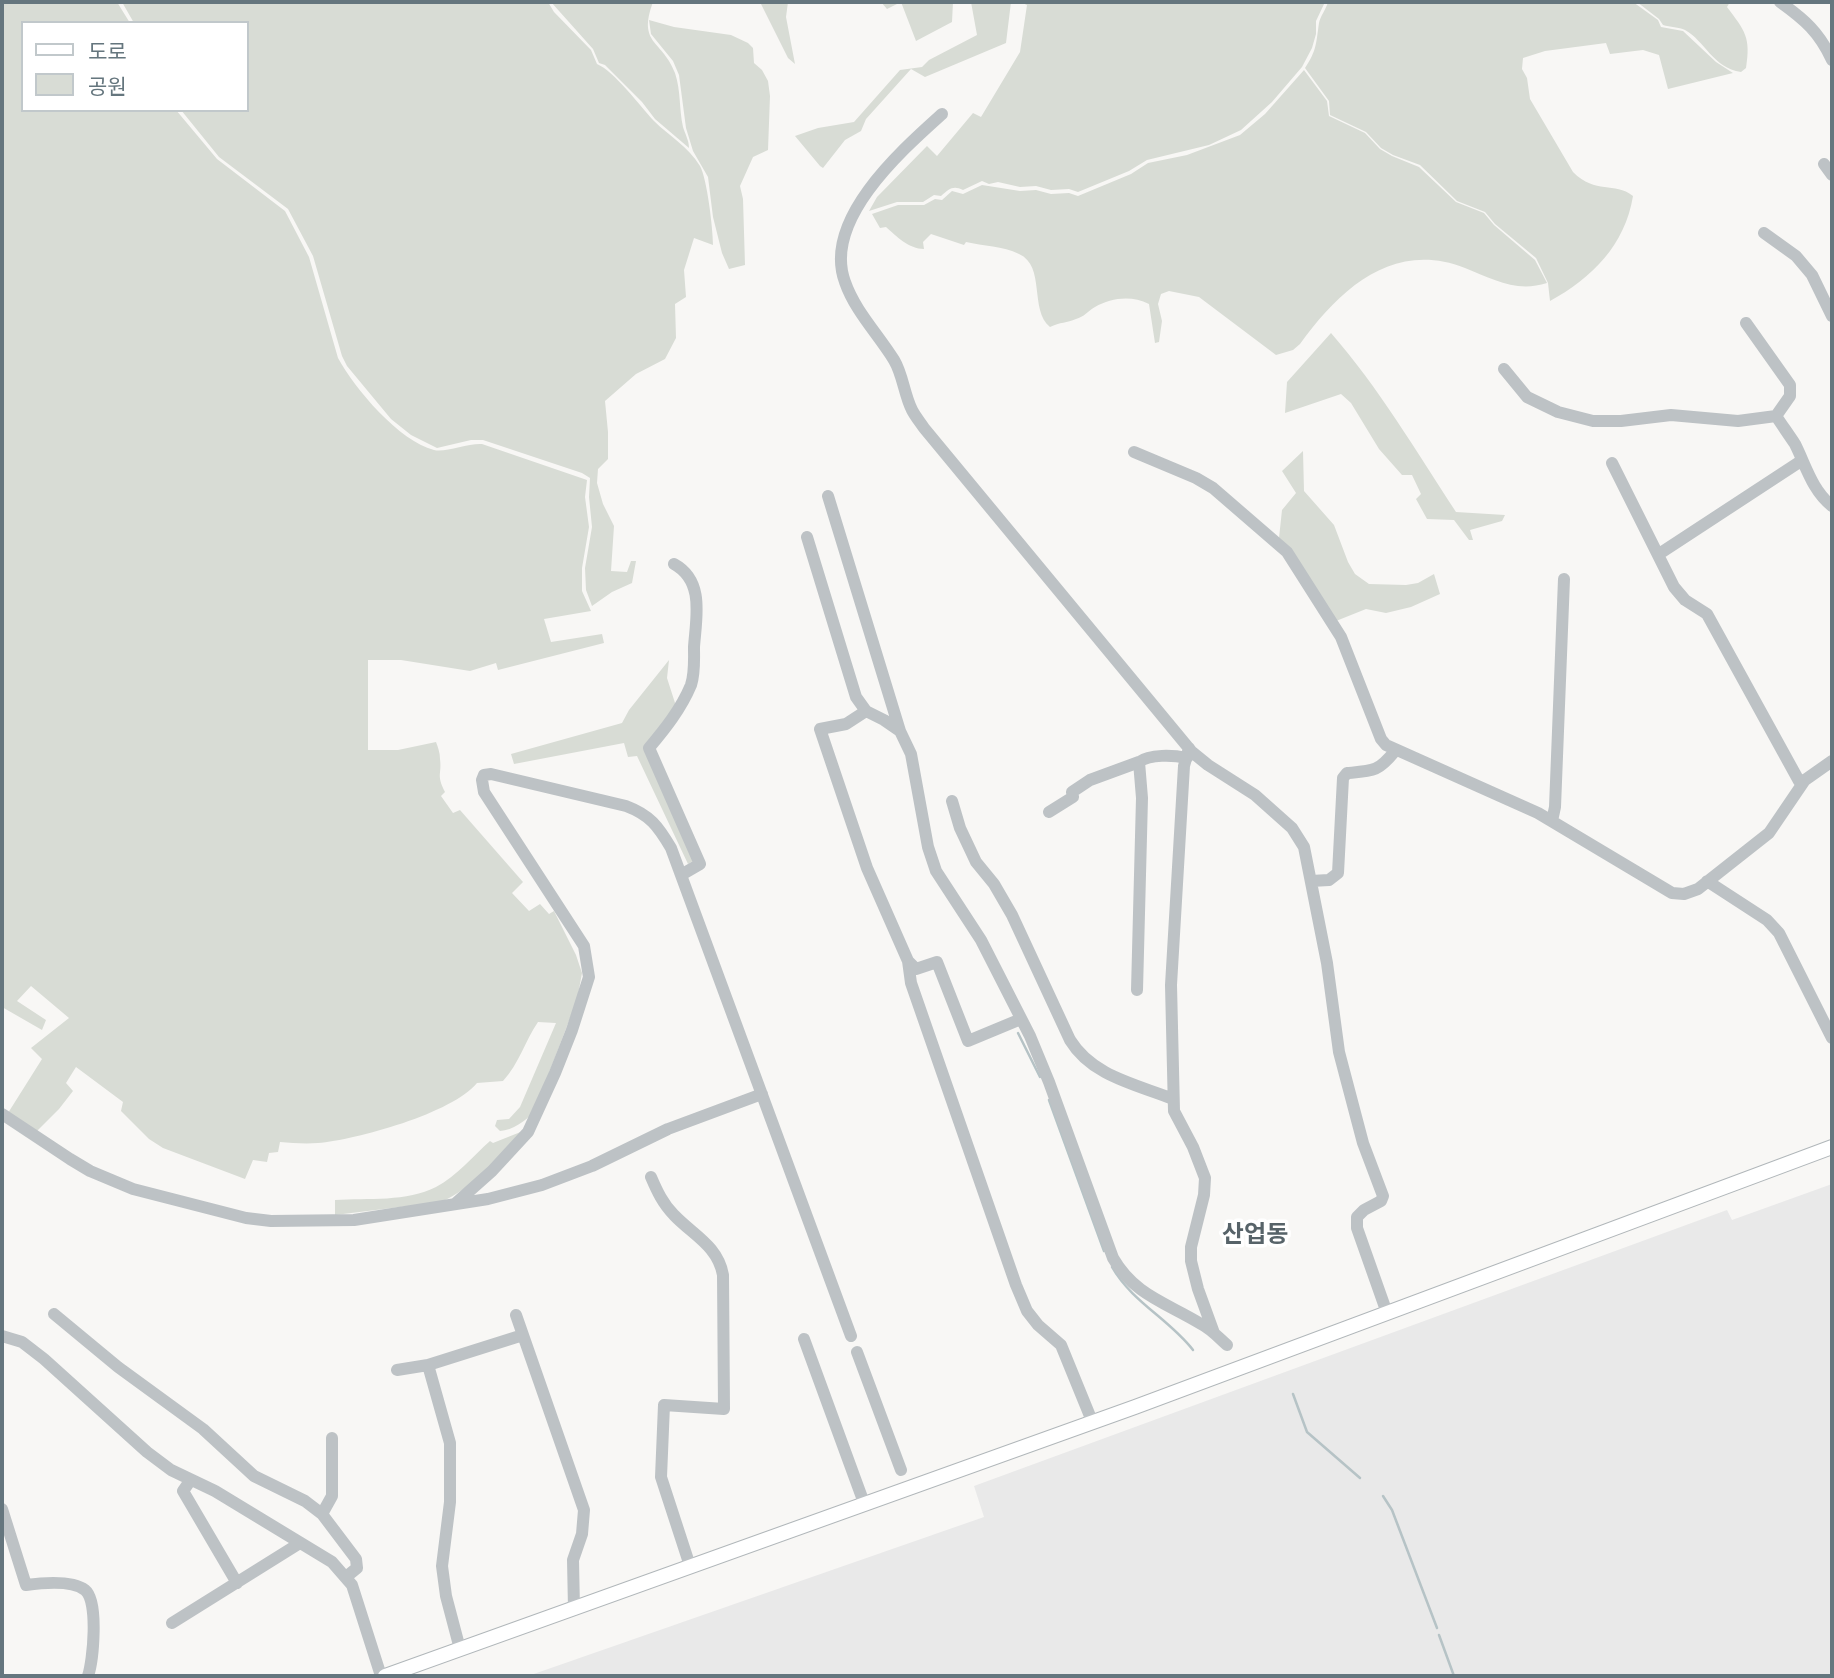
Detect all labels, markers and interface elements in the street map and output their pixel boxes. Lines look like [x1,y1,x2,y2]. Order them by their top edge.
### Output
legend [21,21,248,112]
text: 도로 [88,40,127,65]
text: 공원 [88,75,127,100]
district label: 산업동 [1222,1222,1288,1250]

